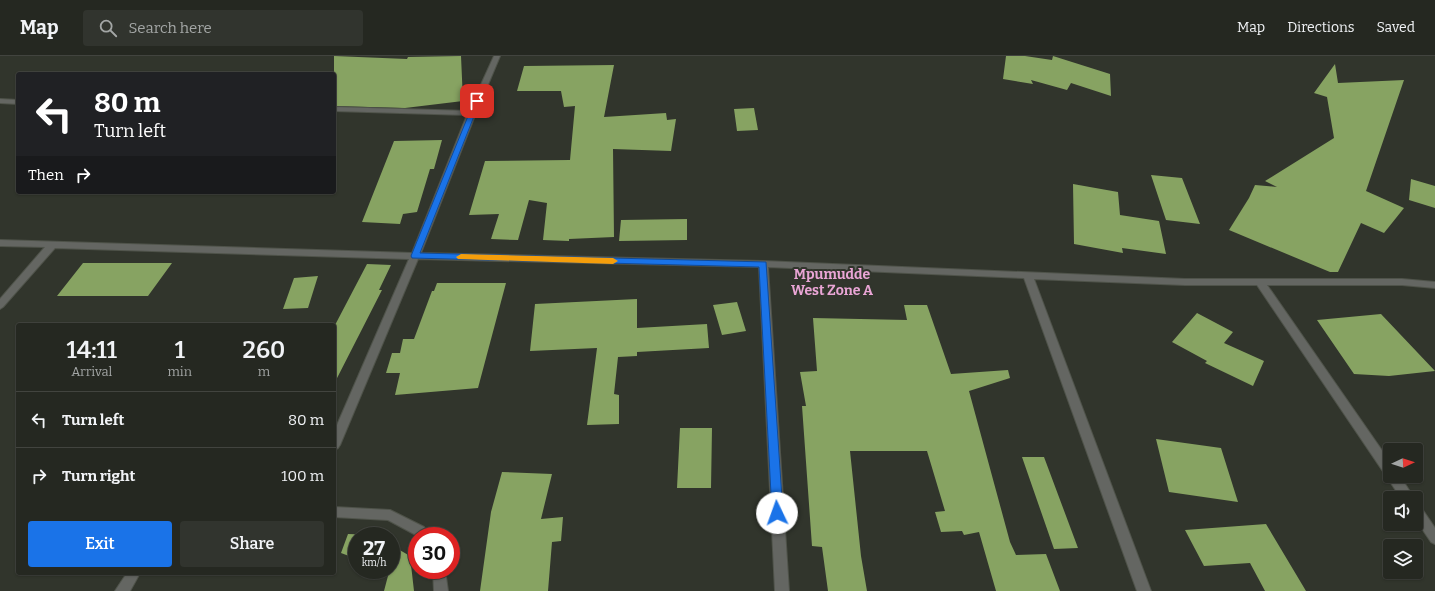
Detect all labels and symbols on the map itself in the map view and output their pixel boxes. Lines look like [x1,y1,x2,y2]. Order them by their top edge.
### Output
pin [460,84,494,118]
district label: Mpumudde West Zone A [791,266,873,299]
north arrow [1383,443,1423,483]
position arrow [756,492,798,534]
speed limit sign: 30 [408,527,460,579]

